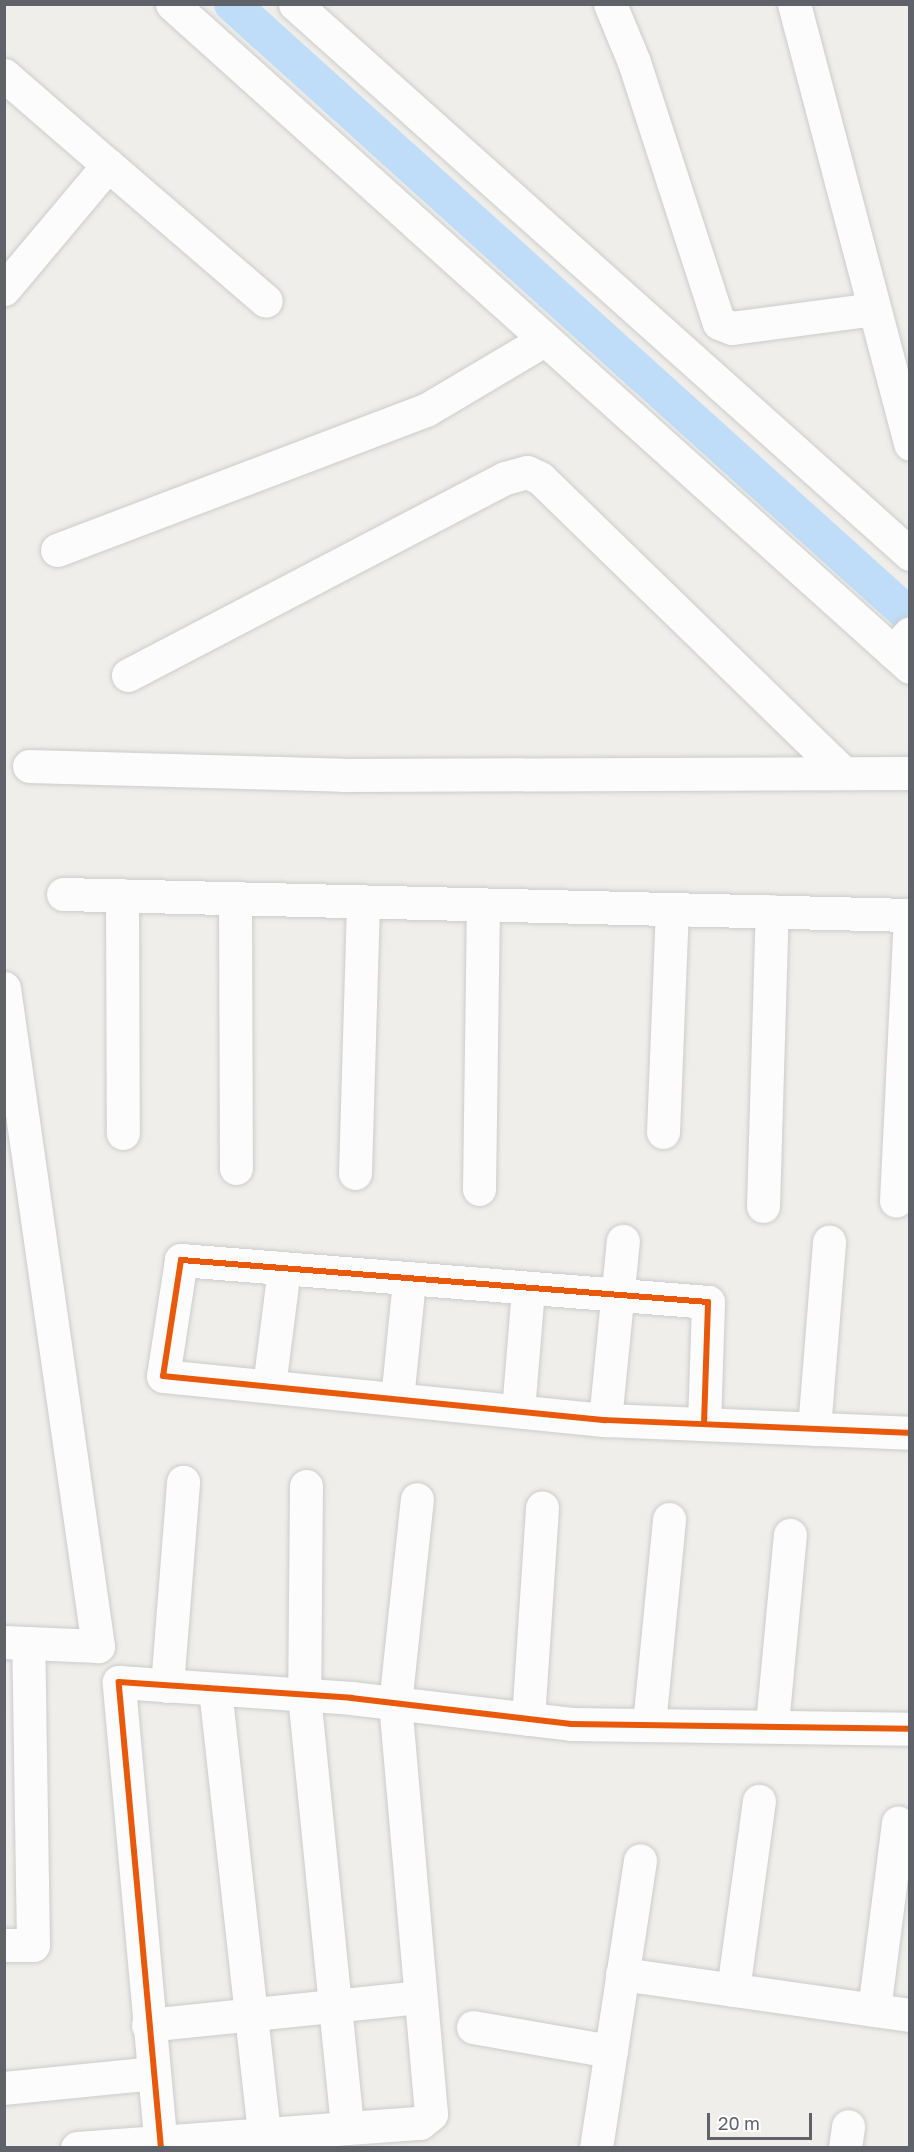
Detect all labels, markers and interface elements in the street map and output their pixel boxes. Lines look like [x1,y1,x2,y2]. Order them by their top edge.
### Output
scale bar [710,2101,815,2139]
text: 20 m [718,2112,760,2134]

